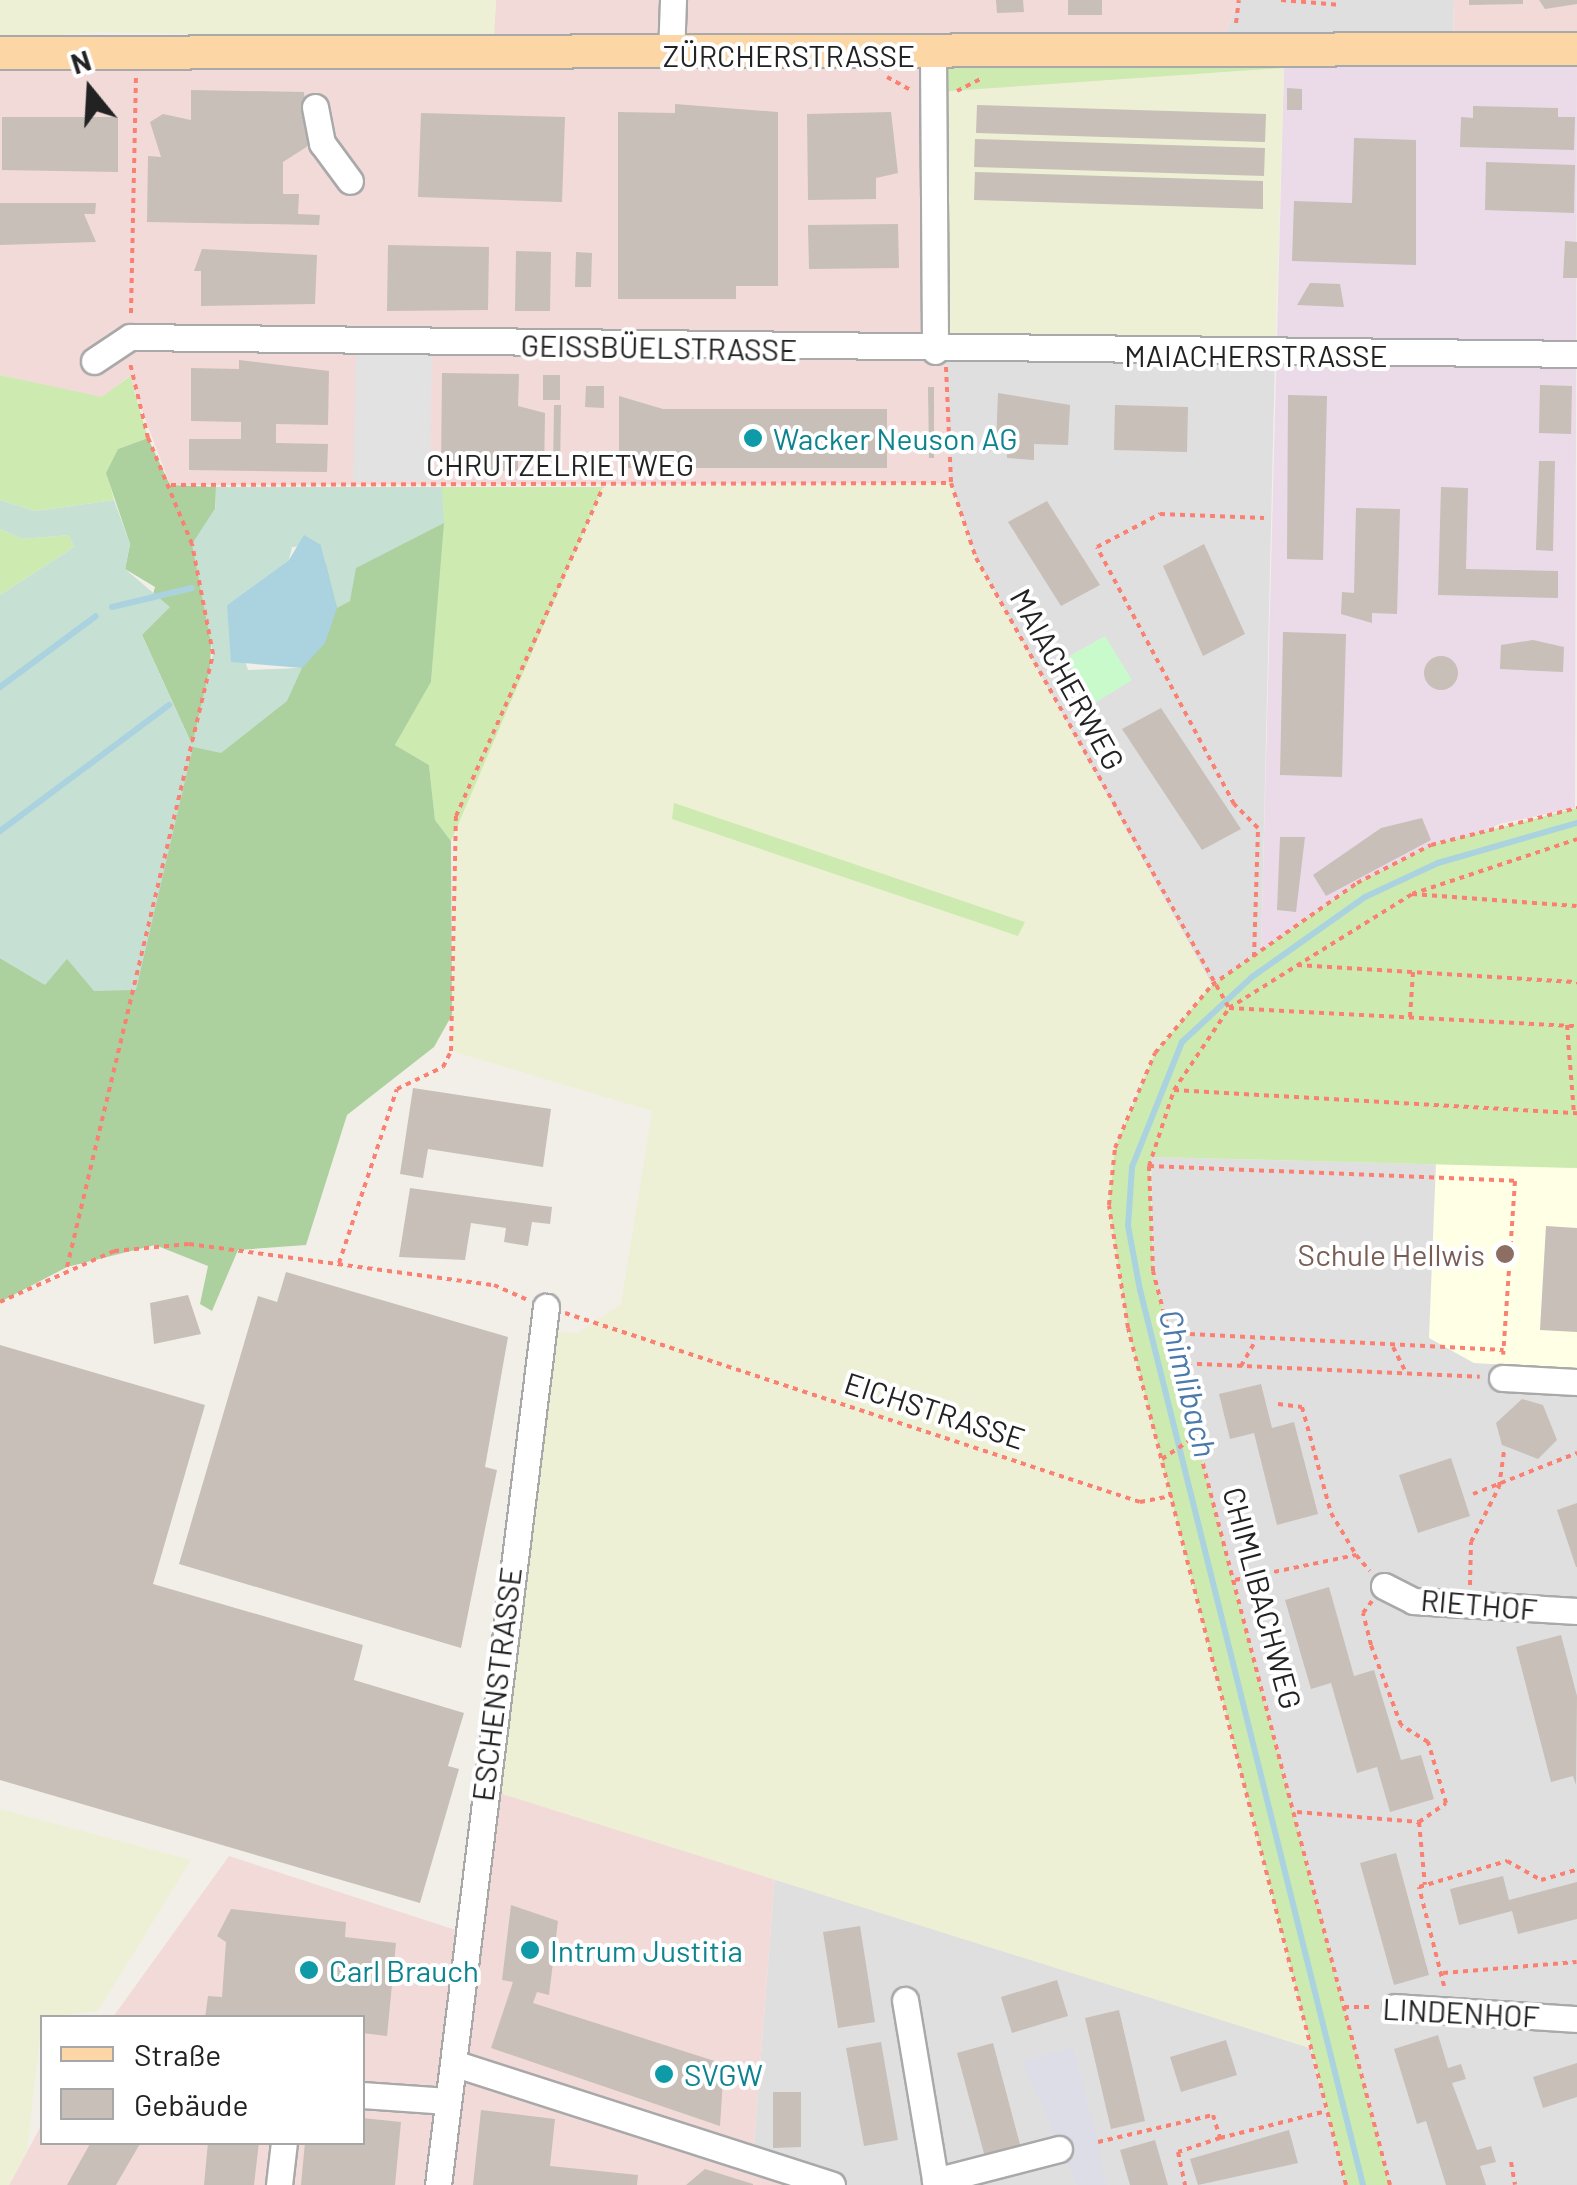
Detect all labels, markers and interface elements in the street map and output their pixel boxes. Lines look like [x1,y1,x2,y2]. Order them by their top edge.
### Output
street label: ZÜRCHERSTRASSE [663,37,915,73]
north arrow [40,40,140,140]
text: N [67,42,95,81]
street label: GEISSBÜELSTRASSE [520,327,798,367]
street label: MAIACHERSTRASSE [1124,337,1388,373]
place label: Wacker Neuson AG [773,420,1018,456]
marker: Wacker Neuson AG [742,427,764,449]
street label: CHRUTZELRIETWEG [426,446,694,482]
street label: MAIACHERWEG [1003,582,1133,776]
place label: Schule Hellwis [1298,1236,1485,1272]
marker: Schule Hellwis [1494,1243,1516,1265]
water label: Chimlibach [1152,1305,1226,1461]
street label: EICHSTRASSE [840,1364,1030,1456]
street label: CHIMLIBACHWEG [1216,1483,1310,1713]
street label: ESCHENSTRASSE [464,1565,528,1803]
street label: RIETHOF [1419,1581,1539,1627]
place label: Intrum Justitia [550,1932,743,1968]
marker: Intrum Justitia [519,1939,541,1961]
place label: Carl Brauch [329,1952,479,1988]
marker: Carl Brauch [298,1959,320,1981]
street label: LINDENHOF [1382,1990,1540,2034]
legend [40,2015,365,2145]
text: Straße [134,2036,221,2072]
place label: SVGW [684,2056,763,2092]
marker: SVGW [653,2063,675,2085]
text: Gebäude [134,2086,248,2122]

